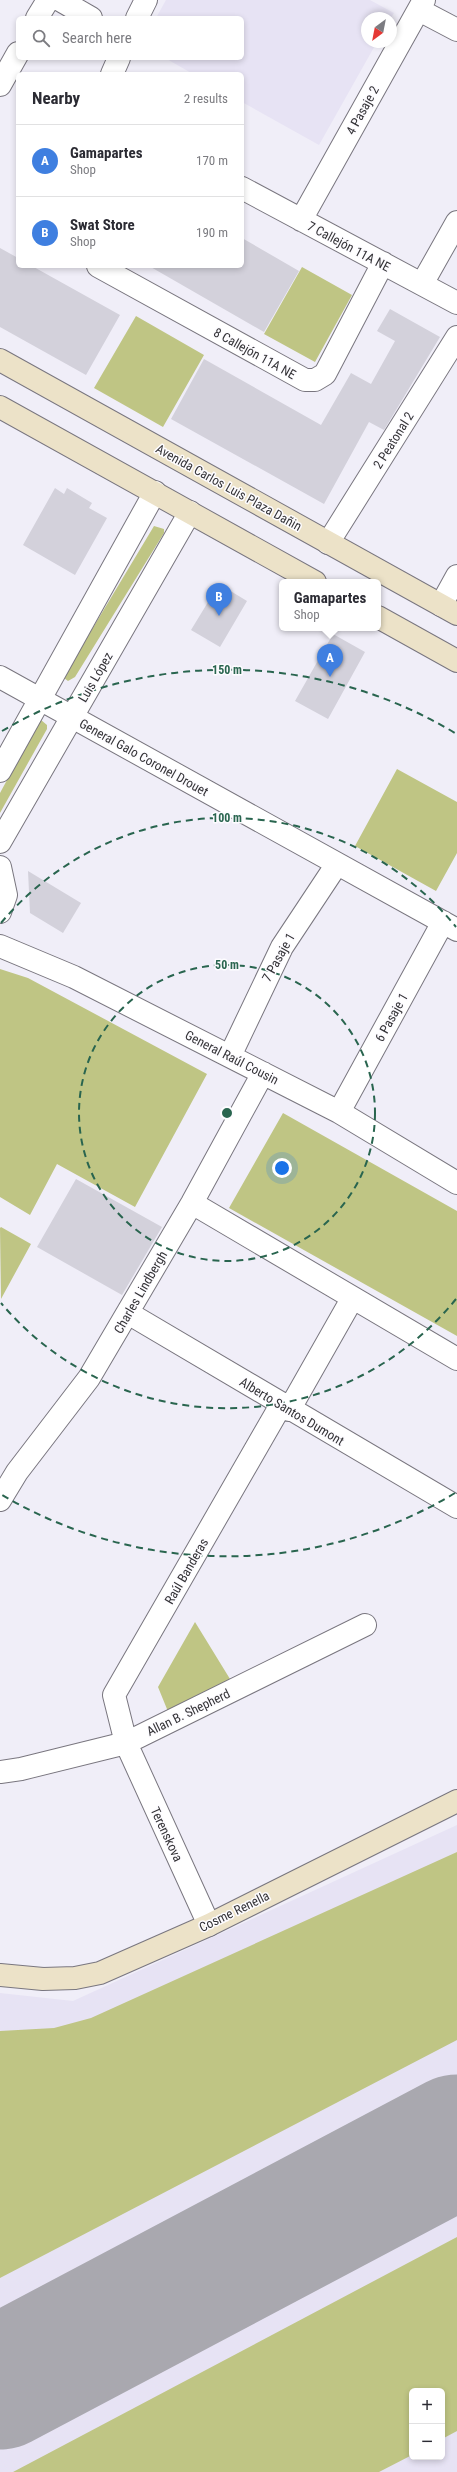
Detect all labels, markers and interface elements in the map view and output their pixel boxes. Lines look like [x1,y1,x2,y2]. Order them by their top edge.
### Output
north arrow [361,12,397,48]
search box [16,16,244,60]
icon: search [30,27,52,49]
text: Search here [62,29,132,47]
street label: 4 Pasaje 2 [343,83,382,137]
text: Nearby [32,88,80,108]
text: 2 results [184,91,228,106]
text: Gamapartes [70,144,142,162]
text: A [41,153,49,168]
text: 170 m [196,153,228,168]
text: Shop [70,162,96,177]
text: Swat Store [70,216,135,234]
street label: 7 Callejón 11A NE [305,218,393,275]
text: B [41,225,49,240]
text: 190 m [196,225,228,240]
text: Shop [70,234,96,249]
street label: 8 Callejón 11A NE [211,325,298,382]
street label: 2 Peatonal 2 [370,409,417,471]
street label: Avenida Carlos Luis Plaza Dañin [153,441,304,534]
popup [279,579,381,631]
pin: B [206,583,232,616]
text: Gamapartes [294,589,366,607]
text: Shop [294,607,320,622]
pin: A [317,644,343,677]
street label: Luis López [75,649,116,705]
text: 150 m [212,663,242,677]
street label: General Galo Coronel Drouet [77,716,211,799]
text: 100 m [212,811,242,825]
street label: 7 Pasaje 1 [259,930,298,984]
text: 50 m [215,958,239,972]
street label: 6 Pasaje 1 [372,990,411,1044]
street label: General Raúl Cousin [183,1027,281,1087]
centre of rings [220,1106,234,1120]
your location [272,1158,292,1178]
street label: Charles Lindbergh [111,1248,170,1336]
street label: Alberto Santos Dumont [237,1374,347,1449]
street label: Raúl Banderas [162,1536,211,1607]
street label: Allan B. Shepherd [144,1686,232,1739]
street label: Terenskova [147,1805,186,1864]
street label: Cosme Renella [197,1888,272,1935]
map controls [409,2388,445,2460]
button: + [409,2388,445,2424]
button: − [409,2424,445,2460]

